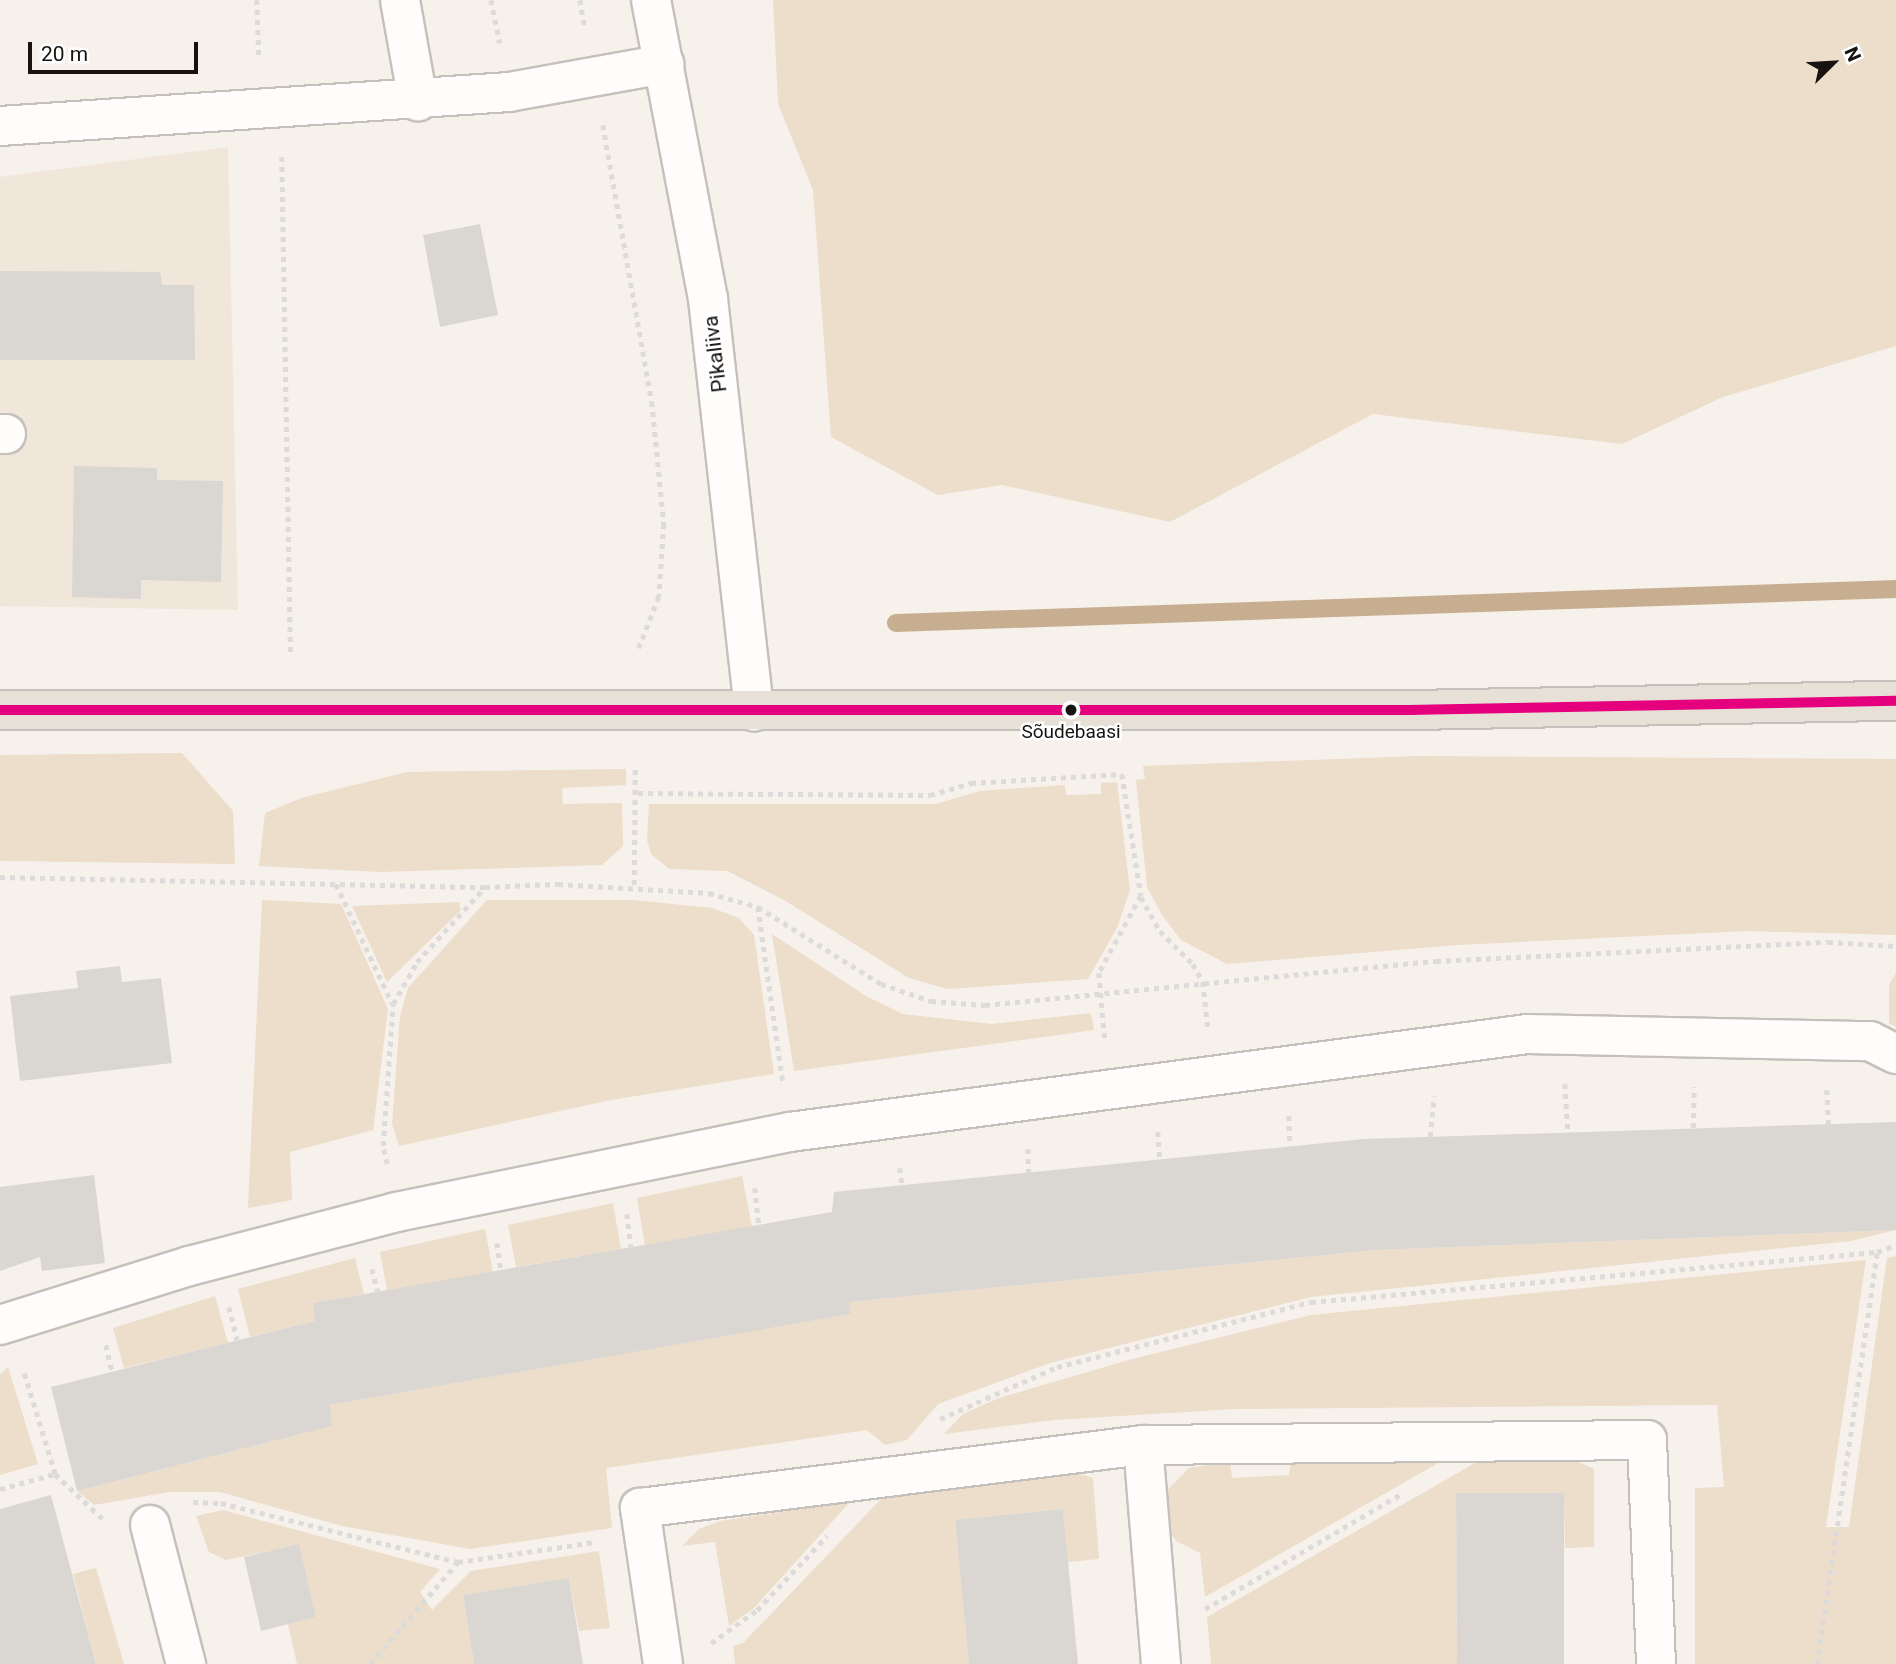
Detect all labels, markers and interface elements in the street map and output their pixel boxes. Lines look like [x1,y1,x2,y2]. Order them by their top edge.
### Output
scale bar [32,28,201,72]
north arrow [1798,28,1868,98]
text: 20 m [41,42,88,66]
text: N [1839,43,1866,65]
street label: Pikaliiva [698,314,732,394]
marker: Sõudebaasi [1064,703,1078,717]
place label: Sõudebaasi [1021,721,1121,743]

